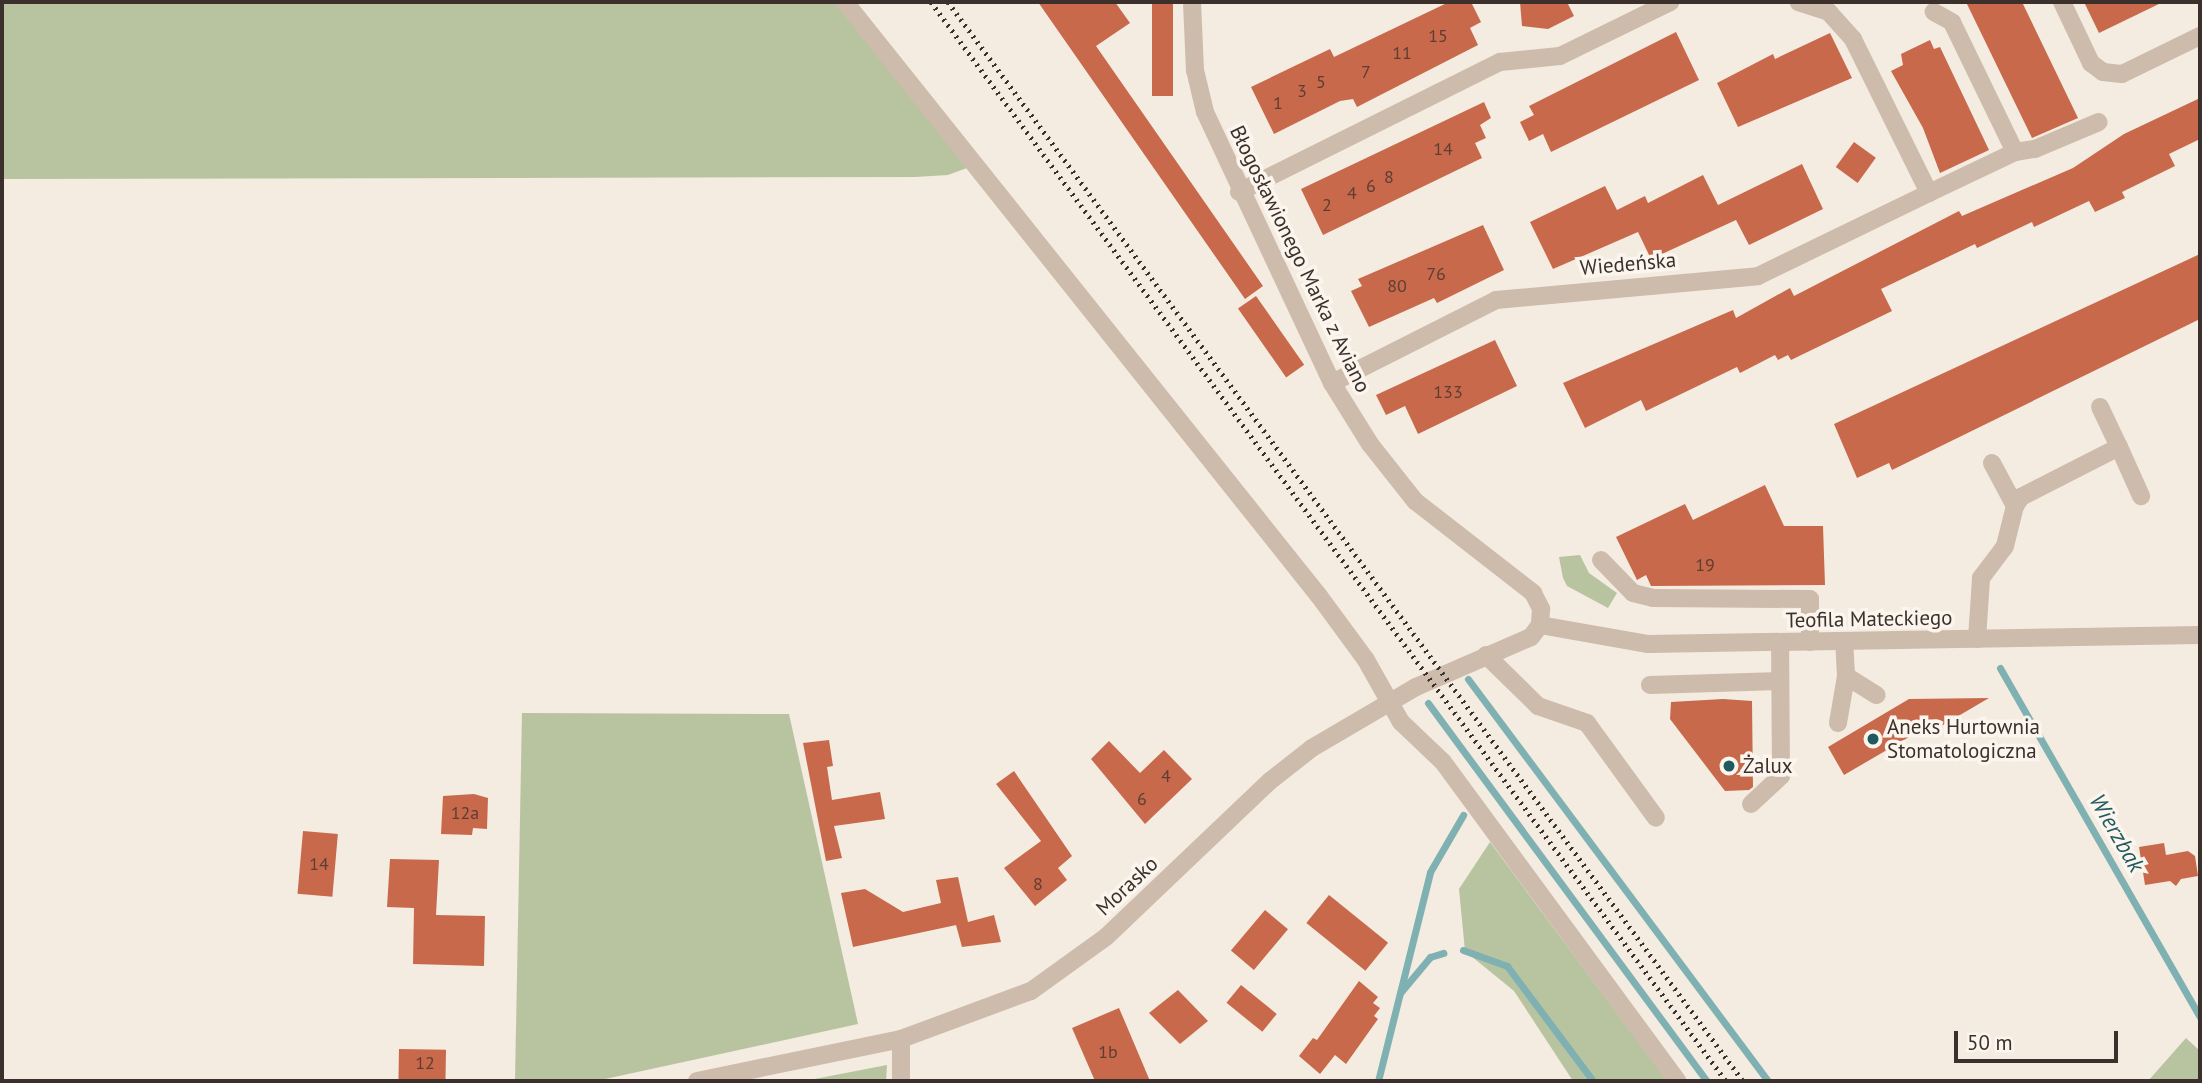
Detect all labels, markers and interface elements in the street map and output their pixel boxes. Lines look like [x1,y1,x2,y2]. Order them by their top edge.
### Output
house number: 15 [1428,25,1448,47]
house number: 11 [1392,42,1412,64]
house number: 7 [1361,61,1371,83]
house number: 5 [1316,71,1326,93]
house number: 3 [1297,80,1307,102]
house number: 1 [1273,92,1283,114]
street label: Błogosławionego Marka z Aviano [1224,121,1376,397]
house number: 14 [1433,138,1453,160]
house number: 8 [1384,166,1394,188]
house number: 6 [1366,175,1376,197]
house number: 4 [1347,182,1357,204]
house number: 2 [1322,194,1332,216]
street label: Wiedeńska [1579,247,1677,281]
house number: 76 [1426,263,1446,285]
house number: 80 [1387,275,1407,297]
house number: 133 [1433,381,1463,403]
house number: 19 [1695,554,1715,576]
street label: Teofila Mateckiego [1785,605,1953,633]
place label: Aneks Hurtownia Stomatologiczna [1887,714,2040,764]
marker: Aneks Hurtownia Stomatologiczna [1865,731,1881,747]
place label: Żalux [1743,753,1793,779]
marker: Żalux [1721,758,1737,774]
house number: 4 [1161,765,1171,787]
house number: 6 [1137,788,1147,810]
water label: Wierzbak [2084,789,2150,877]
house number: 12a [451,802,479,824]
street label: Morasko [1091,851,1163,921]
house number: 14 [309,853,329,875]
house number: 8 [1033,873,1043,895]
scale bar [1957,1016,2122,1060]
text: 50 m [1967,1029,2013,1056]
house number: 1b [1098,1041,1118,1063]
house number: 12 [415,1052,435,1074]

